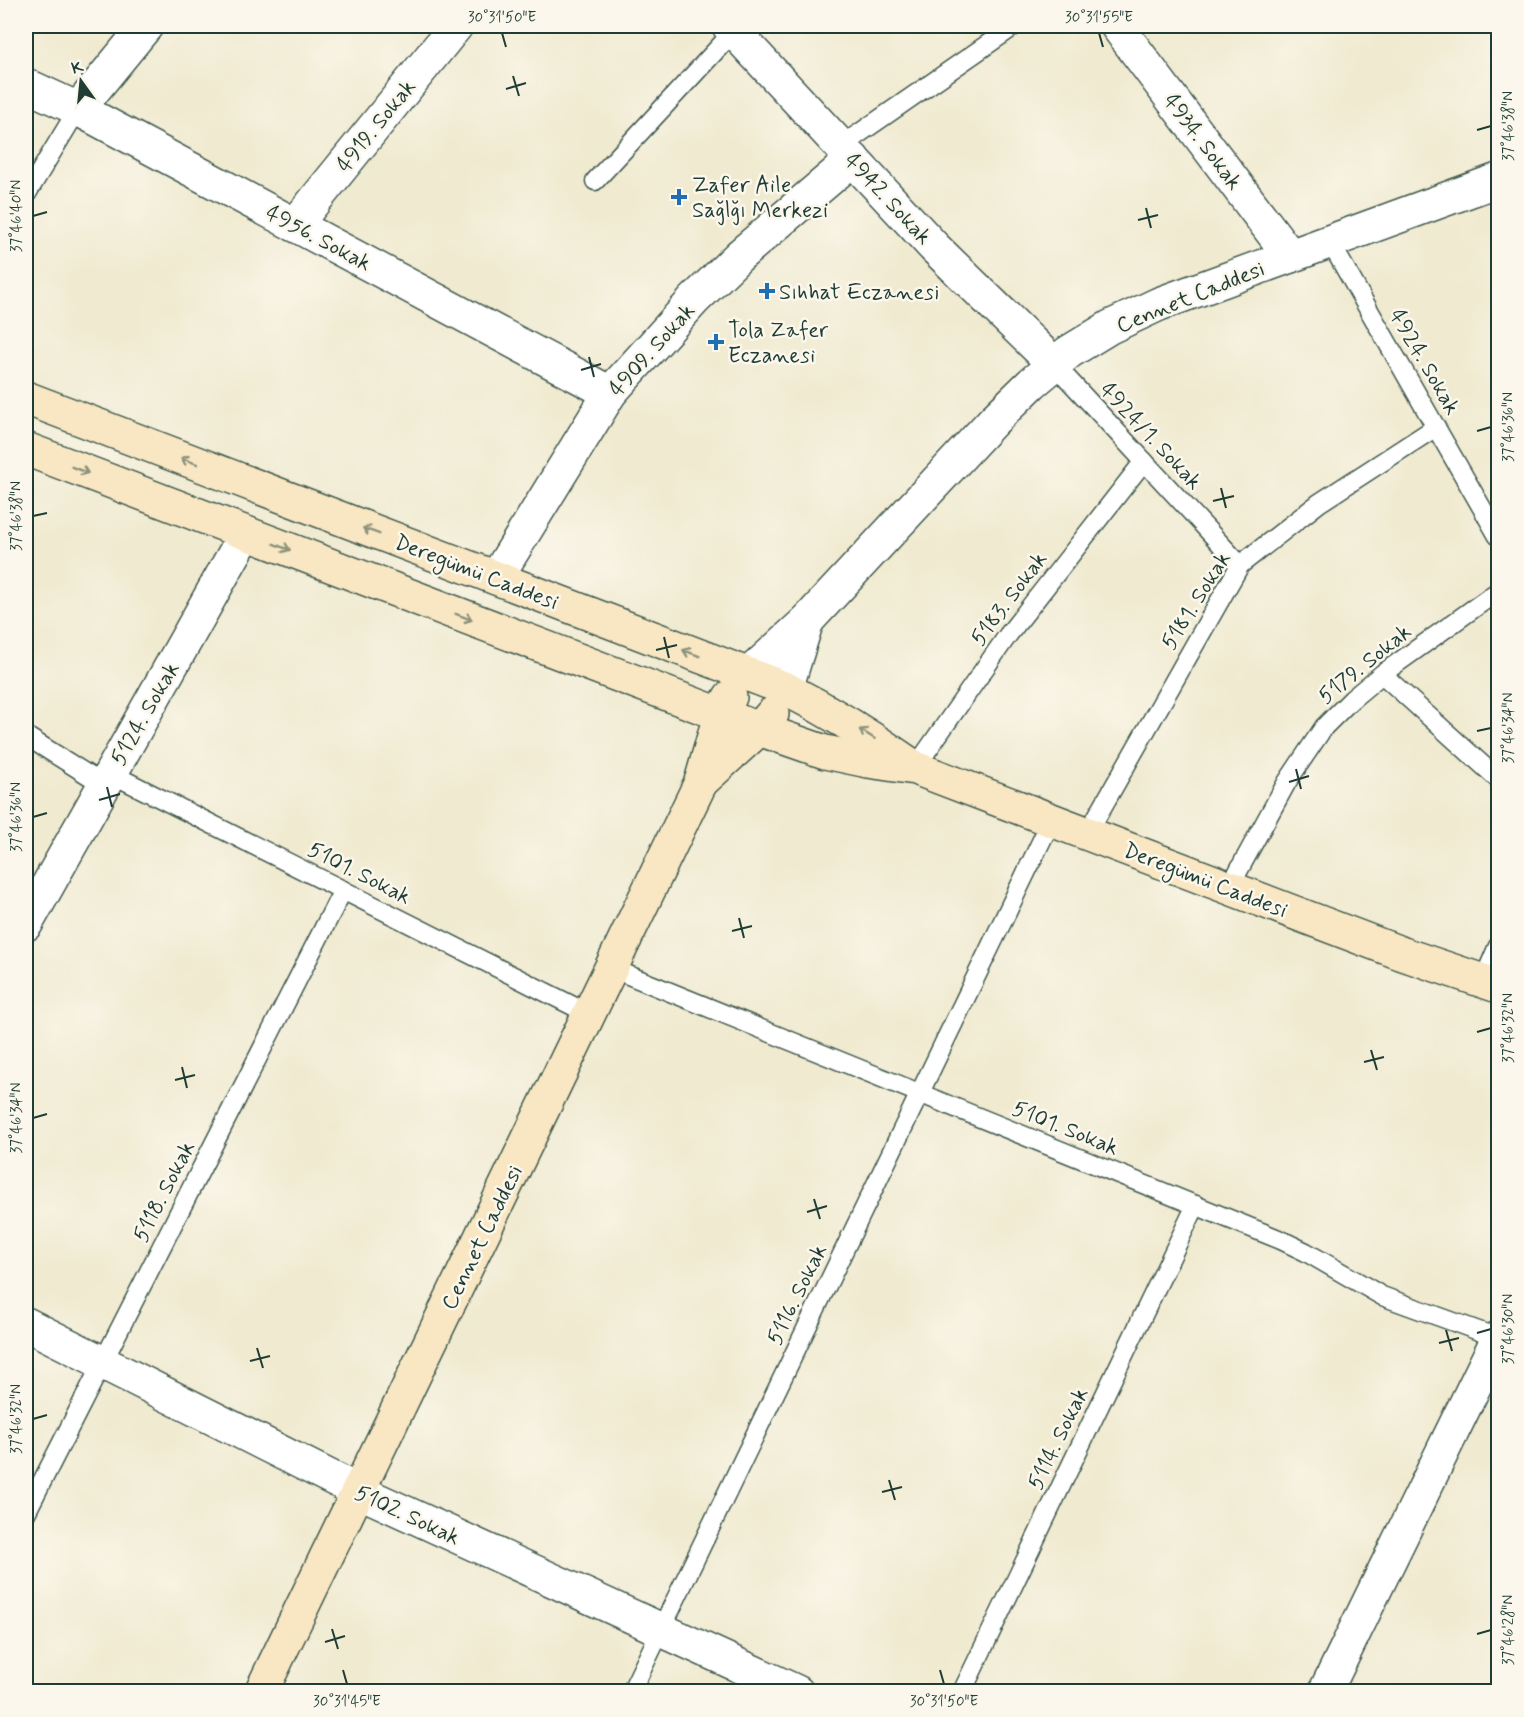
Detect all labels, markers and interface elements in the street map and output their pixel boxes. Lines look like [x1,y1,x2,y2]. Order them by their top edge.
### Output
text: 30°31'50"E [468,8,537,28]
text: 30°31'55"E [1065,8,1133,28]
north arrow [51,51,111,111]
text: K [69,56,86,80]
street label: 4919. Sokak [331,74,423,178]
street label: 4934. Sokak [1157,88,1248,196]
text: 37°46'38"N [1499,91,1519,161]
street label: 4942. Sokak [838,147,937,251]
place label: Zafer Aile Sağlğı Merkezi [692,172,828,226]
text: 37°46'40"N [7,180,27,252]
marker: Zafer Aile Sağlğı Merkezi [670,188,688,206]
street label: 4956. Sokak [260,199,376,278]
street label: Cennet Caddesi [1112,255,1269,340]
place label: Sıhhat Eczanesi [779,279,939,307]
marker: Sıhhat Eczanesi [760,284,774,298]
street label: 4909. Sokak [603,298,702,403]
street label: 4924. Sokak [1383,304,1466,420]
place label: Tola Zafer Eczanesi [728,317,829,370]
marker: Tola Zafer Eczanesi [709,335,723,349]
street label: 4924/1. Sokak [1093,377,1208,496]
text: 37°46'36"N [1499,392,1519,462]
one-way arrow [180,455,199,466]
one-way arrow [70,465,89,476]
text: 37°46'38"N [7,481,27,551]
one-way arrow [362,524,381,535]
street label: Deregümü Caddesi [389,529,562,620]
one-way arrow [272,542,291,553]
street label: 5183. Sokak [965,547,1054,652]
street label: 5181. Sokak [1156,547,1238,655]
one-way arrow [454,612,473,623]
street label: 5179. Sokak [1313,618,1418,711]
one-way arrow [682,646,701,657]
street label: 5124. Sokak [105,657,187,771]
text: 37°46'34"N [1499,693,1519,763]
one-way arrow [859,728,876,740]
text: 37°46'36"N [7,782,27,852]
street label: 5101. Sokak [303,836,415,912]
street label: Deregümü Caddesi [1118,837,1291,928]
text: 37°46'32"N [1499,993,1519,1063]
text: 37°46'34"N [7,1083,27,1153]
street label: 5101. Sokak [1008,1095,1122,1163]
street label: 5118. Sokak [127,1137,202,1247]
street label: Cennet Caddesi [436,1161,530,1315]
street label: 5116. Sokak [761,1240,834,1350]
text: 37°46'30"N [1499,1294,1519,1364]
street label: 5114. Sokak [1022,1383,1096,1495]
text: 37°46'32"N [7,1384,27,1454]
street label: 5102. Sokak [350,1479,464,1552]
text: 37°46'28"N [1499,1595,1519,1665]
text: 30°31'45"E [313,1692,381,1712]
text: 30°31'50"E [910,1692,979,1712]

